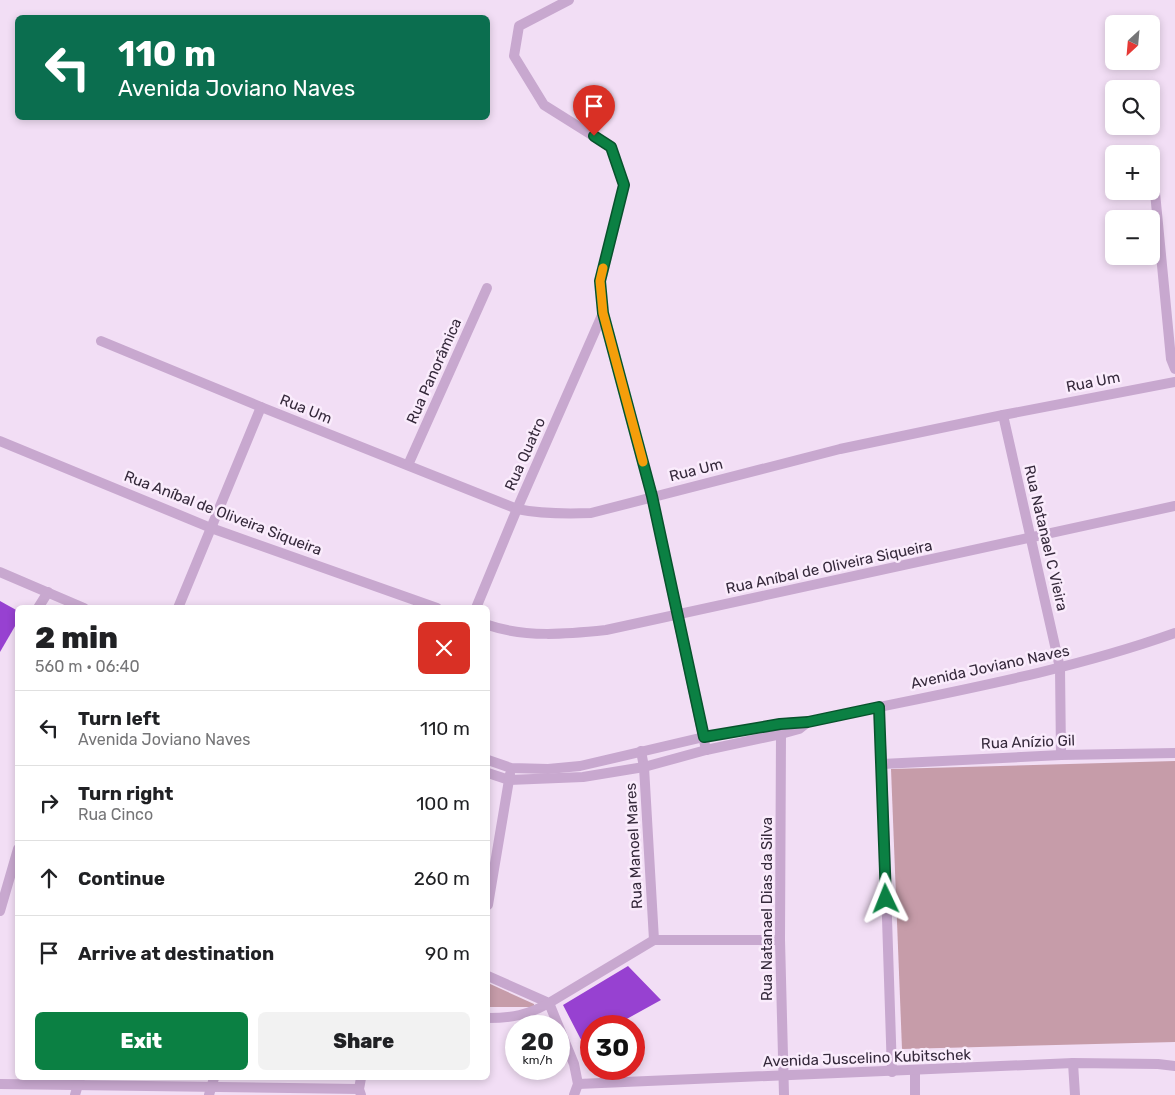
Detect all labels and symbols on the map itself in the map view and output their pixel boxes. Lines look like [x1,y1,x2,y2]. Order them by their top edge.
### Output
north arrow [1105,15,1160,70]
pin [573,85,615,136]
street label: Rua Panorâmica [403,315,465,427]
street label: Rua Um [1064,368,1122,396]
street label: Rua Um [277,390,335,428]
street label: Rua Quatro [501,415,549,493]
street label: Rua Um [667,455,725,485]
street label: Rua Natanael C Vieira [1020,463,1072,613]
street label: Rua Aníbal de Oliveira Siqueira [121,467,325,559]
street label: Rua Aníbal de Oliveira Siqueira [724,536,934,598]
street label: Avenida Joviano Naves [909,641,1071,693]
street label: Rua Anízio Gil [981,731,1075,753]
street label: Rua Manoel Mares [622,782,646,909]
street label: Rua Natanael Dias da Silva [758,817,776,1001]
position arrow [859,872,911,924]
speed limit sign: 30 [580,1015,645,1080]
street label: Avenida Juscelino Kubitschek [763,1045,972,1071]

